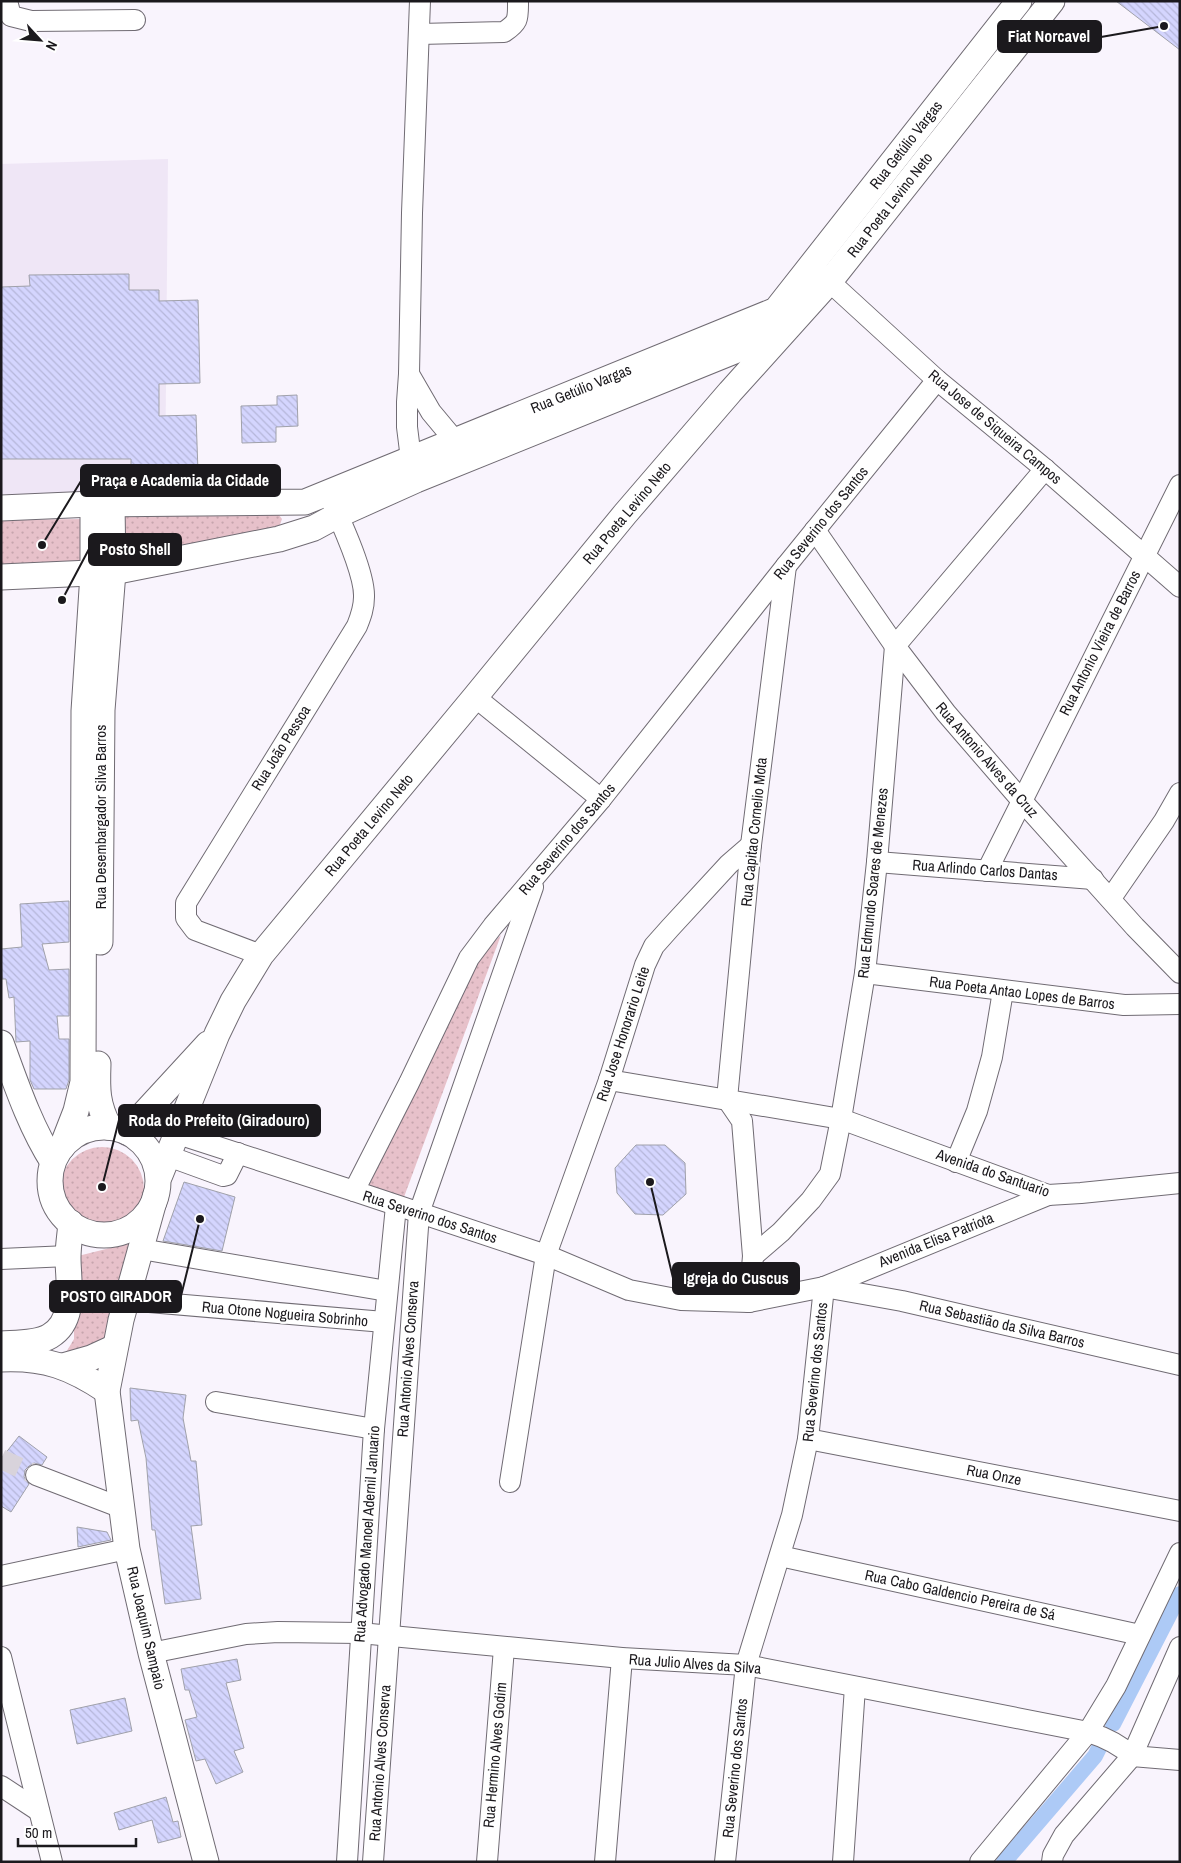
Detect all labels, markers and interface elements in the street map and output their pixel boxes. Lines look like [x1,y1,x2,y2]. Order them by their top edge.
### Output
north arrow [15,15,65,65]
callout: Fiat Norcavel [998,21,1101,52]
text: Fiat Norcavel [1008,25,1090,47]
text: N [42,38,62,53]
street label: Rua Getúlio Vargas [864,96,947,193]
street label: Rua Poeta Levino Neto [842,148,937,262]
street label: Rua Getúlio Vargas [527,359,634,418]
street label: Rua Jose de Siqueira Campos [924,365,1066,489]
street label: Rua Poeta Levino Neto [577,457,676,568]
street label: Rua Severino dos Santos [768,462,873,584]
callout: Praça e Academia da Cidade [81,465,280,496]
text: Praça e Academia da Cidade [91,469,269,491]
callout: Posto Shell [89,534,181,565]
text: Posto Shell [99,538,171,560]
street label: Rua Antonio Vieira de Barros [1054,567,1145,719]
street label: Rua Antonio Alves da Cruz [931,697,1044,822]
street label: Rua João Pessoa [246,701,315,794]
street label: Rua Desembargador Silva Barros [90,725,111,909]
street label: Rua Capitao Cornelio Mota [735,756,772,908]
street label: Rua Poeta Levino Neto [319,769,418,880]
street label: Rua Severino dos Santos [514,778,620,899]
street label: Rua Edmundo Soares de Menezes [852,787,893,979]
street label: Rua Arlindo Carlos Dantas [912,854,1058,885]
street label: Rua Jose Honorario Leite [591,963,654,1104]
street label: Rua Poeta Antao Lopes de Barros [928,971,1116,1014]
callout: Roda do Prefeito (Giradouro) [119,1105,320,1136]
text: Roda do Prefeito (Giradouro) [129,1109,309,1131]
street label: Avenida do Santuario [933,1143,1053,1202]
street label: Rua Severino dos Santos [360,1185,500,1248]
street label: Avenida Elisa Patriota [874,1207,997,1273]
callout: Igreja do Cuscus [673,1263,799,1294]
text: Igreja do Cuscus [683,1267,789,1289]
street label: Rua Antonio Alves Conserva [392,1280,423,1438]
callout: POSTO GIRADOR [50,1281,181,1312]
text: POSTO GIRADOR [60,1285,172,1307]
street label: Rua Sebastião da Silva Barros [917,1294,1087,1353]
street label: Rua Otone Nogueira Sobrinho [201,1296,369,1331]
street label: Rua Severino dos Santos [797,1301,832,1443]
street label: Rua Advogado Manoel Adernil Januario [348,1425,385,1643]
street label: Rua Onze [965,1459,1023,1490]
street label: Rua Joaquim Sampaio [122,1564,171,1692]
street label: Rua Cabo Galdencio Pereira de Sá [863,1564,1057,1625]
street label: Rua Julio Alves da Silva [628,1648,762,1679]
street label: Rua Hermino Alves Godim [478,1681,511,1829]
street label: Rua Antonio Alves Conserva [364,1684,395,1842]
street label: Rua Severino dos Santos [717,1697,752,1839]
scale bar [18,1816,135,1848]
text: 50 m [25,1822,52,1843]

